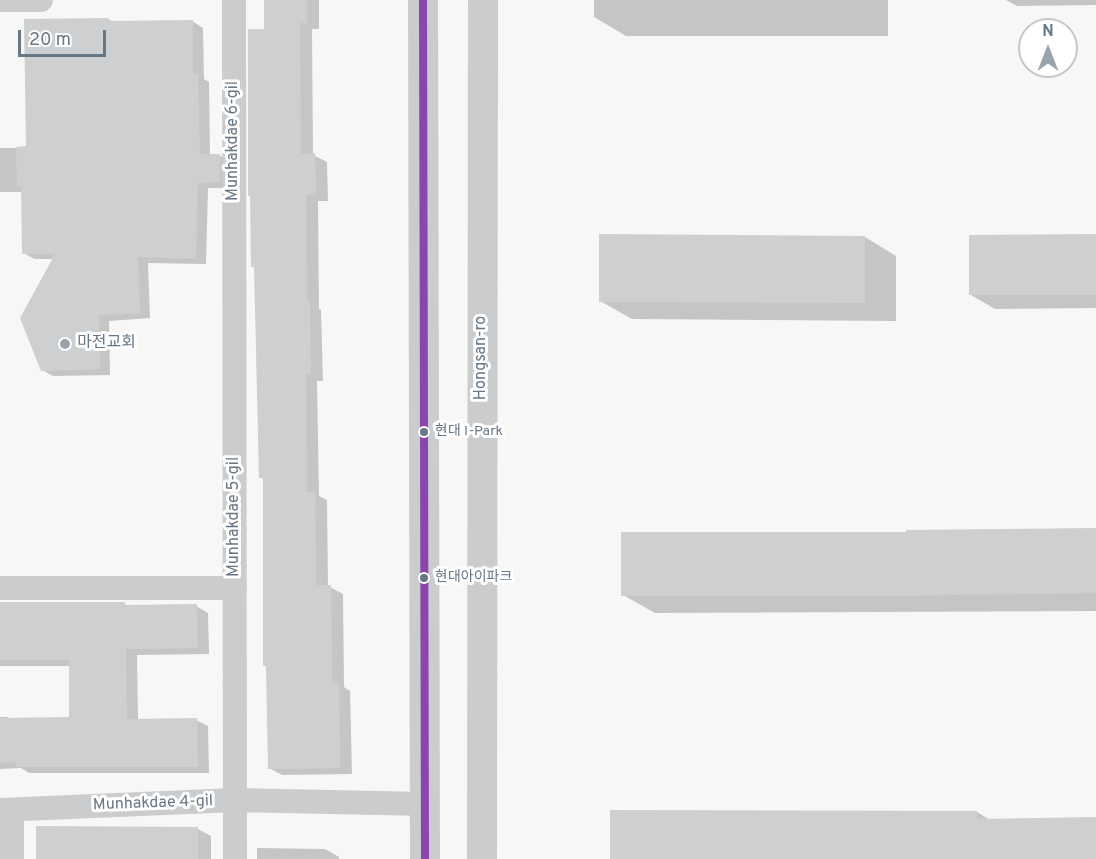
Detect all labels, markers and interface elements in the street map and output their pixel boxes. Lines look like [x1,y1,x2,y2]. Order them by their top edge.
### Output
scale bar [21,18,110,56]
north arrow [1018,18,1078,78]
text: N [1042,22,1054,42]
text: 20 m [29,29,71,52]
street label: Munhakdae 6-gil [224,81,244,201]
street label: Hongsan-ro [472,316,492,400]
place label: 마전교회 [77,334,136,354]
marker: 마전교회 [58,337,72,351]
place label: 현대 I-Park [435,424,503,440]
marker: 현대 I-Park [418,426,430,438]
street label: Munhakdae 5-gil [225,457,245,577]
place label: 현대아이파크 [435,570,512,586]
marker: 현대아이파크 [418,572,430,584]
street label: Munhakdae 4-gil [93,792,213,816]

